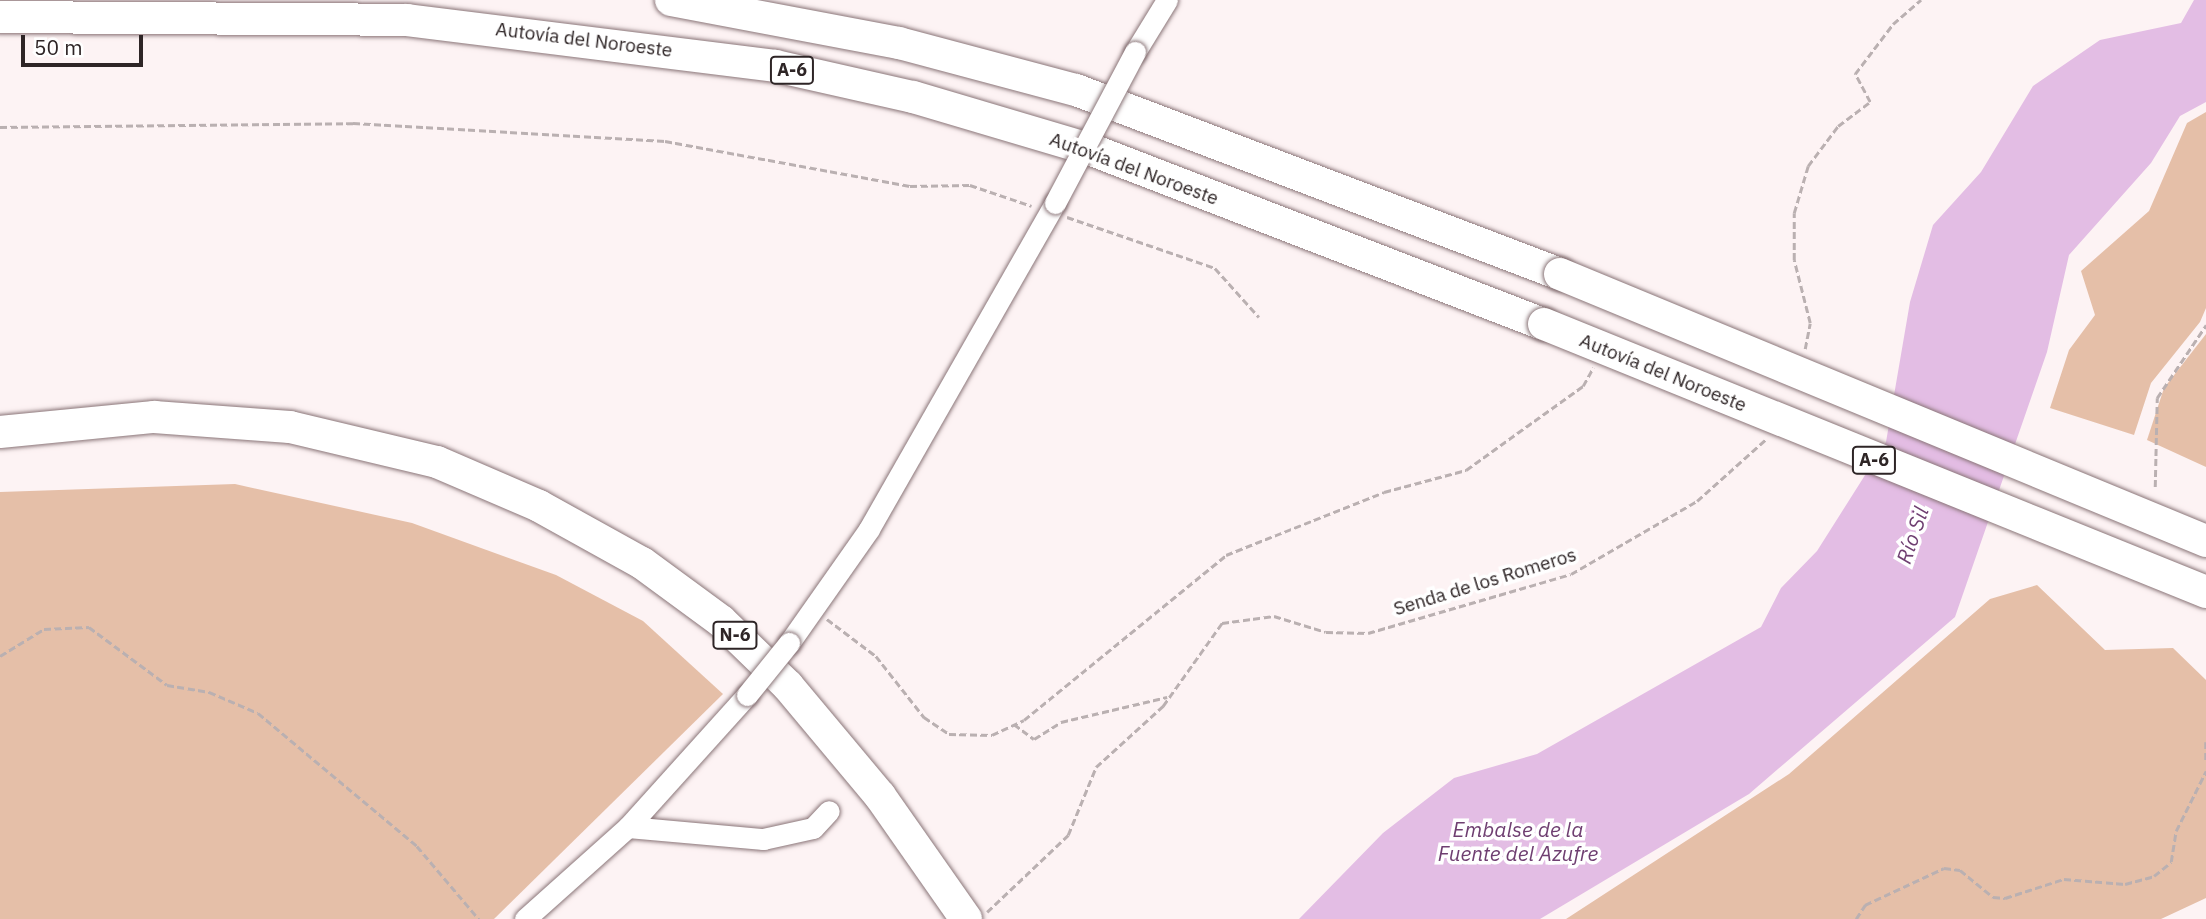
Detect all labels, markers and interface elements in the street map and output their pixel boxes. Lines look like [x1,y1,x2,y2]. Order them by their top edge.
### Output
street label: Autovía del Noroeste [494,18,674,62]
scale bar [24,21,147,65]
text: 50 m [34,33,83,61]
road number: A-6 [769,56,815,84]
street label: Autovía del Noroeste [1046,128,1222,210]
street label: Autovía del Noroeste [1576,329,1750,417]
road number: A-6 [1851,446,1897,474]
water label: Río Sil [1891,503,1933,567]
street label: Senda de los Romeros [1391,543,1579,621]
road number: N-6 [712,620,758,650]
water label: Embalse de la Fuente del Azufre [1438,816,1598,866]

